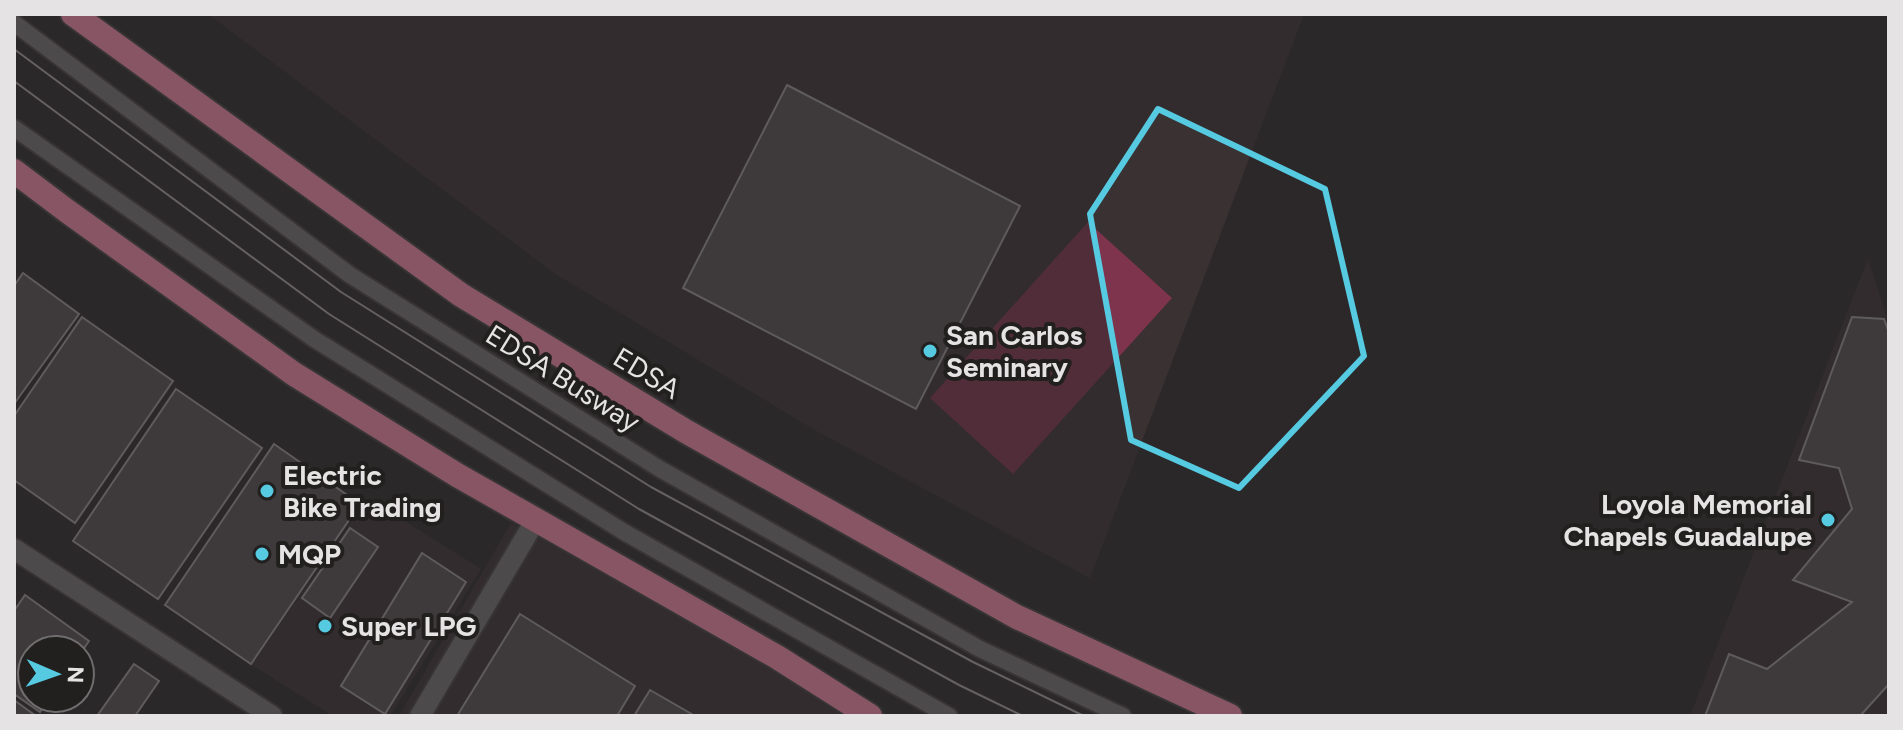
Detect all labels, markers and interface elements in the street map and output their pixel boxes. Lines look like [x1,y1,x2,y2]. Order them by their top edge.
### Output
street label: EDSA Busway [480,317,646,439]
place label: San Carlos Seminary [946,318,1083,384]
street label: EDSA [607,340,687,406]
marker: San Carlos Seminary [921,342,939,360]
place label: Electric Bike Trading [283,458,442,524]
marker: Electric Bike Trading [258,482,276,500]
place label: Loyola Memorial Chapels Guadalupe [1564,487,1812,553]
marker: Loyola Memorial Chapels Guadalupe [1819,511,1837,529]
place label: MQP [278,537,341,571]
marker: MQP [253,545,271,563]
place label: Super LPG [341,609,476,643]
marker: Super LPG [316,617,334,635]
north arrow [16,634,96,714]
text: N [62,666,89,684]

